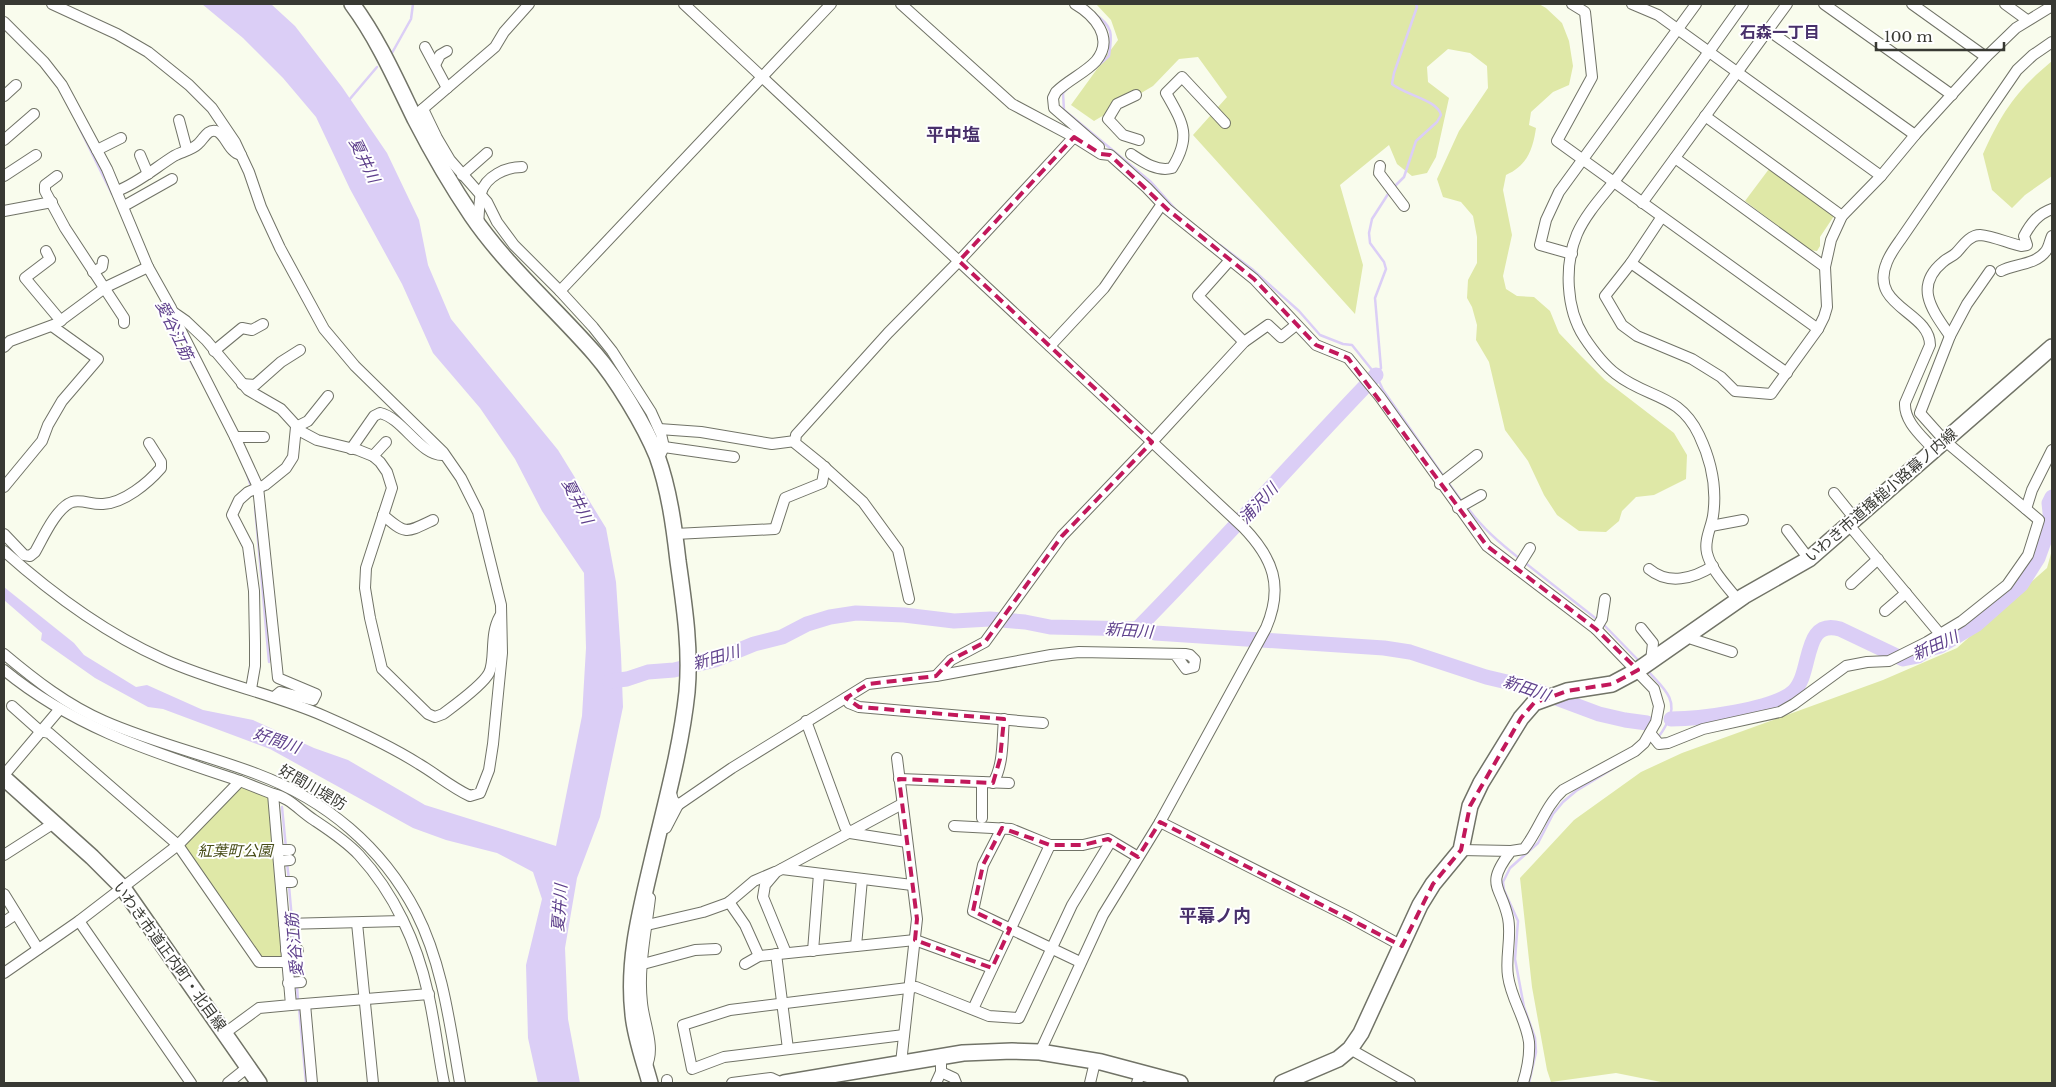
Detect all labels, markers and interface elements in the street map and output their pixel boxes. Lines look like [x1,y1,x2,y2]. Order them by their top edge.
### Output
scale bar [1876,20,2004,52]
district label: 石森一丁目 [1740,22,1820,42]
text: 100 m [1884,27,1933,46]
district label: 平中塩 [926,124,980,146]
water label: 夏井川 [345,134,385,188]
water label: 愛谷江筋 [152,297,199,366]
street label: いわき市道搔槌小路幕ノ内線 [1801,424,1961,566]
water label: 夏井川 [558,475,599,529]
water label: 浦沢川 [1234,477,1283,527]
water label: 新田川 [1104,618,1156,642]
water label: 新田川 [1909,625,1963,664]
water label: 新田川 [690,640,744,673]
water label: 新田川 [1501,671,1555,706]
water label: 好間川 [251,723,305,758]
street label: 好間川堤防 [276,760,350,814]
park label: 紅葉町公園 [197,841,274,860]
street label: いわき市道正内町・北目線 [109,878,231,1034]
water label: 夏井川 [547,881,571,933]
district label: 平幕ノ内 [1179,905,1251,927]
water label: 愛谷江筋 [281,909,307,978]

